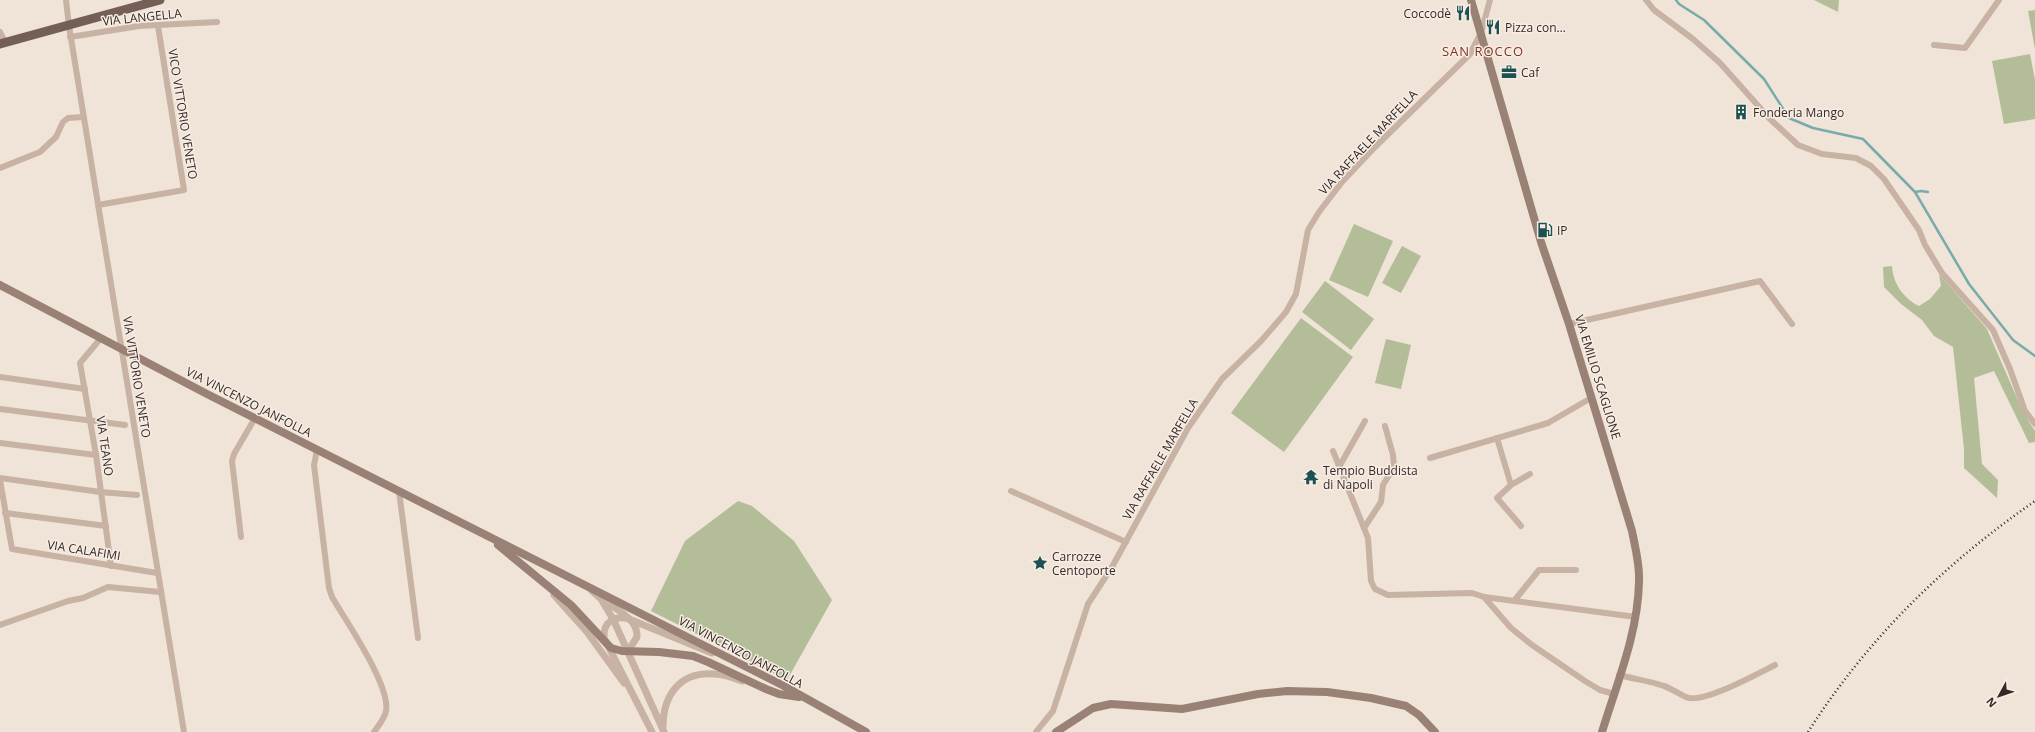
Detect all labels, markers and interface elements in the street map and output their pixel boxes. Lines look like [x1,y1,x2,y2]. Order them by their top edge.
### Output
street label: VIA LANGELLA [102,4,183,30]
restaurant icon: Coccodè [1454,4,1472,22]
place label: Coccodè [1403,5,1451,22]
restaurant icon: Pizza con… [1484,18,1502,36]
place label: Pizza con… [1505,19,1566,36]
district label: SAN ROCCO [1442,42,1524,60]
street label: VICO VITTORIO VENETO [164,47,202,181]
office icon: Caf [1500,63,1518,81]
place label: Caf [1521,64,1540,81]
street label: VIA RAFFAELE MARFELLA [1315,86,1421,198]
building icon: Fonderia Mango [1732,103,1750,121]
place label: Fonderia Mango [1753,104,1844,121]
fuel station icon: IP [1536,221,1554,239]
place label: IP [1557,222,1568,239]
street label: VIA EMILIO SCAGLIONE [1571,313,1625,441]
street label: VIA VITTORIO VENETO [119,315,155,439]
street label: VIA VINCENZO JANFOLLA [183,363,315,441]
street label: VIA RAFFAELE MARFELLA [1118,395,1202,523]
street label: VIA TEANO [92,415,118,477]
place label: Tempio Buddista di Napoli [1323,462,1418,493]
temple icon: Tempio Buddista di Napoli [1302,468,1320,486]
street label: VIA CALAFIMI [46,536,122,564]
place label: Carrozze Centoporte [1052,548,1116,579]
place icon: Carrozze Centoporte [1031,554,1049,572]
street label: VIA VINCENZO JANFOLLA [676,612,807,692]
north arrow [1979,676,2019,716]
text: N [1982,694,2000,711]

